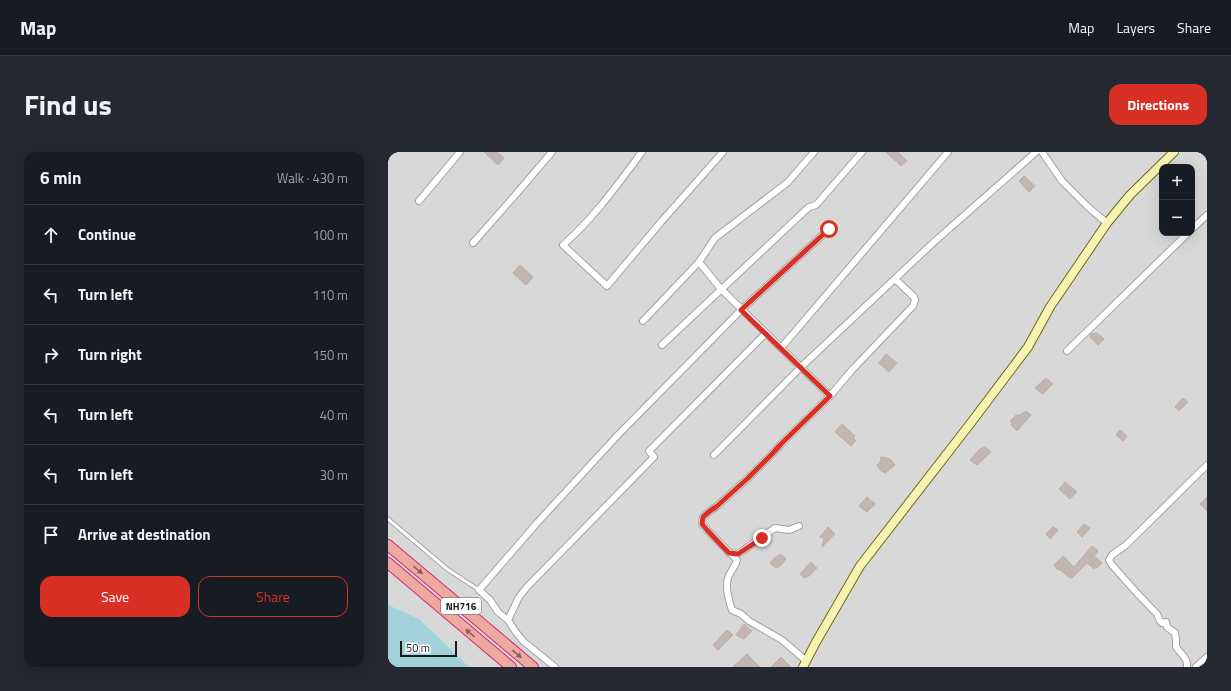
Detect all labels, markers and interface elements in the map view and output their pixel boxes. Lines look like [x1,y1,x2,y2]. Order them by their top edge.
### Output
text: Map [20,13,56,42]
text: Map [1068,17,1094,38]
text: Layers [1116,17,1155,38]
text: Share [1177,17,1211,38]
text: Find us [24,83,112,126]
button: Directions [1109,84,1207,125]
map controls [1159,164,1195,236]
button: + [1159,164,1195,200]
text: 6 min [40,165,81,191]
text: Walk · 430 m [277,168,348,188]
button: − [1159,200,1195,236]
route start [820,220,838,238]
text: Continue [78,223,136,246]
icon: ahead [40,224,62,246]
text: 100 m [312,225,348,245]
text: Turn left [78,283,133,306]
icon: left [40,284,62,306]
text: 110 m [312,285,348,305]
text: Turn right [78,343,142,366]
icon: right [40,344,62,366]
text: 150 m [312,345,348,365]
text: Turn left [78,403,133,426]
icon: left [40,404,62,426]
text: 40 m [320,405,348,425]
text: Turn left [78,463,133,486]
icon: left [40,464,62,486]
text: 30 m [320,465,348,485]
text: Arrive at destination [78,523,211,546]
icon: arrive [40,524,62,546]
route end [753,529,771,547]
one-way arrow [412,565,423,574]
button: Save [40,576,190,617]
button: Share [198,576,348,617]
road number: NH716 [441,598,481,614]
one-way arrow [465,628,476,637]
scale bar [400,639,457,658]
text: 50 m [406,640,430,656]
one-way arrow [512,649,523,658]

